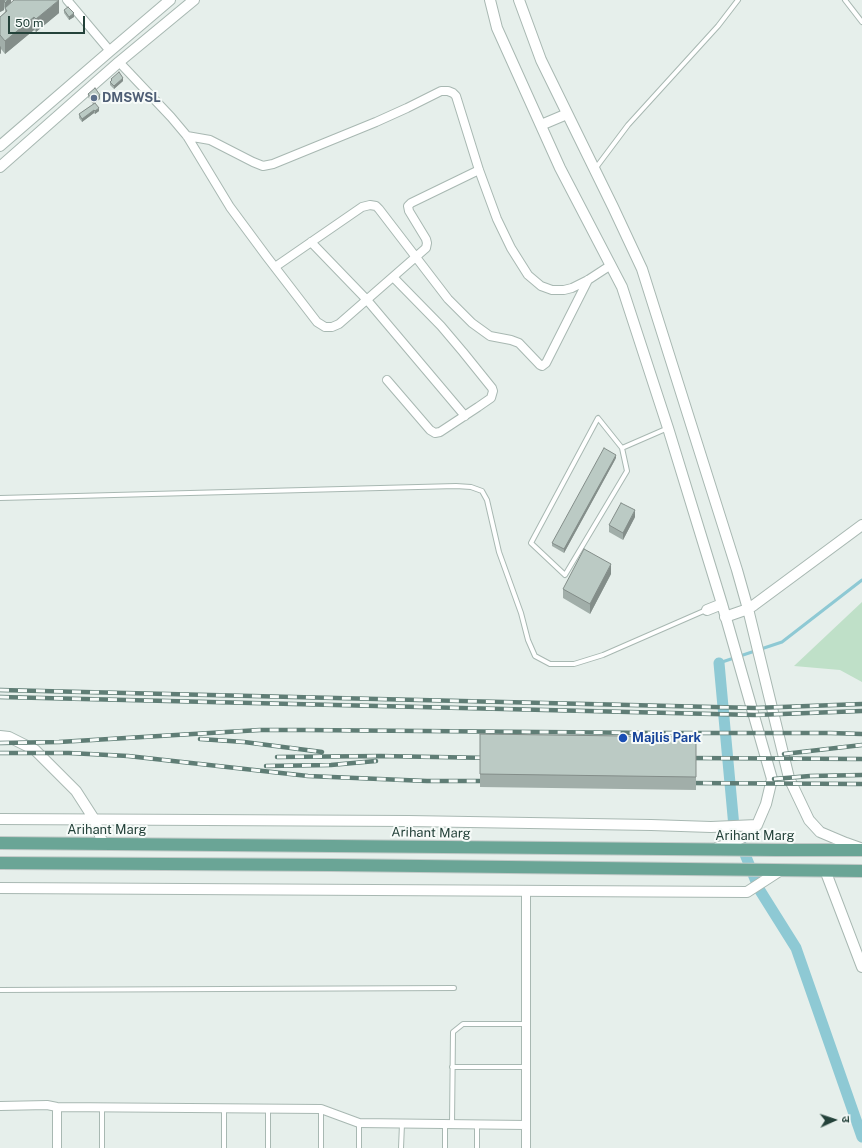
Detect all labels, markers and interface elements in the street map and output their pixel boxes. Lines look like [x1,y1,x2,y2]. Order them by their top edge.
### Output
scale bar [10,8,87,34]
text: 50 m [15,16,43,30]
place label: DMSWSL [102,90,161,106]
marker: DMSWSL [89,93,99,103]
place label: Majlis Park [632,730,701,746]
marker: Majlis Park [617,732,629,744]
street label: Arihant Marg [67,822,147,838]
street label: Arihant Marg [391,825,471,841]
street label: Arihant Marg [715,828,795,844]
north arrow [814,1100,854,1140]
text: उ [840,1116,852,1123]

